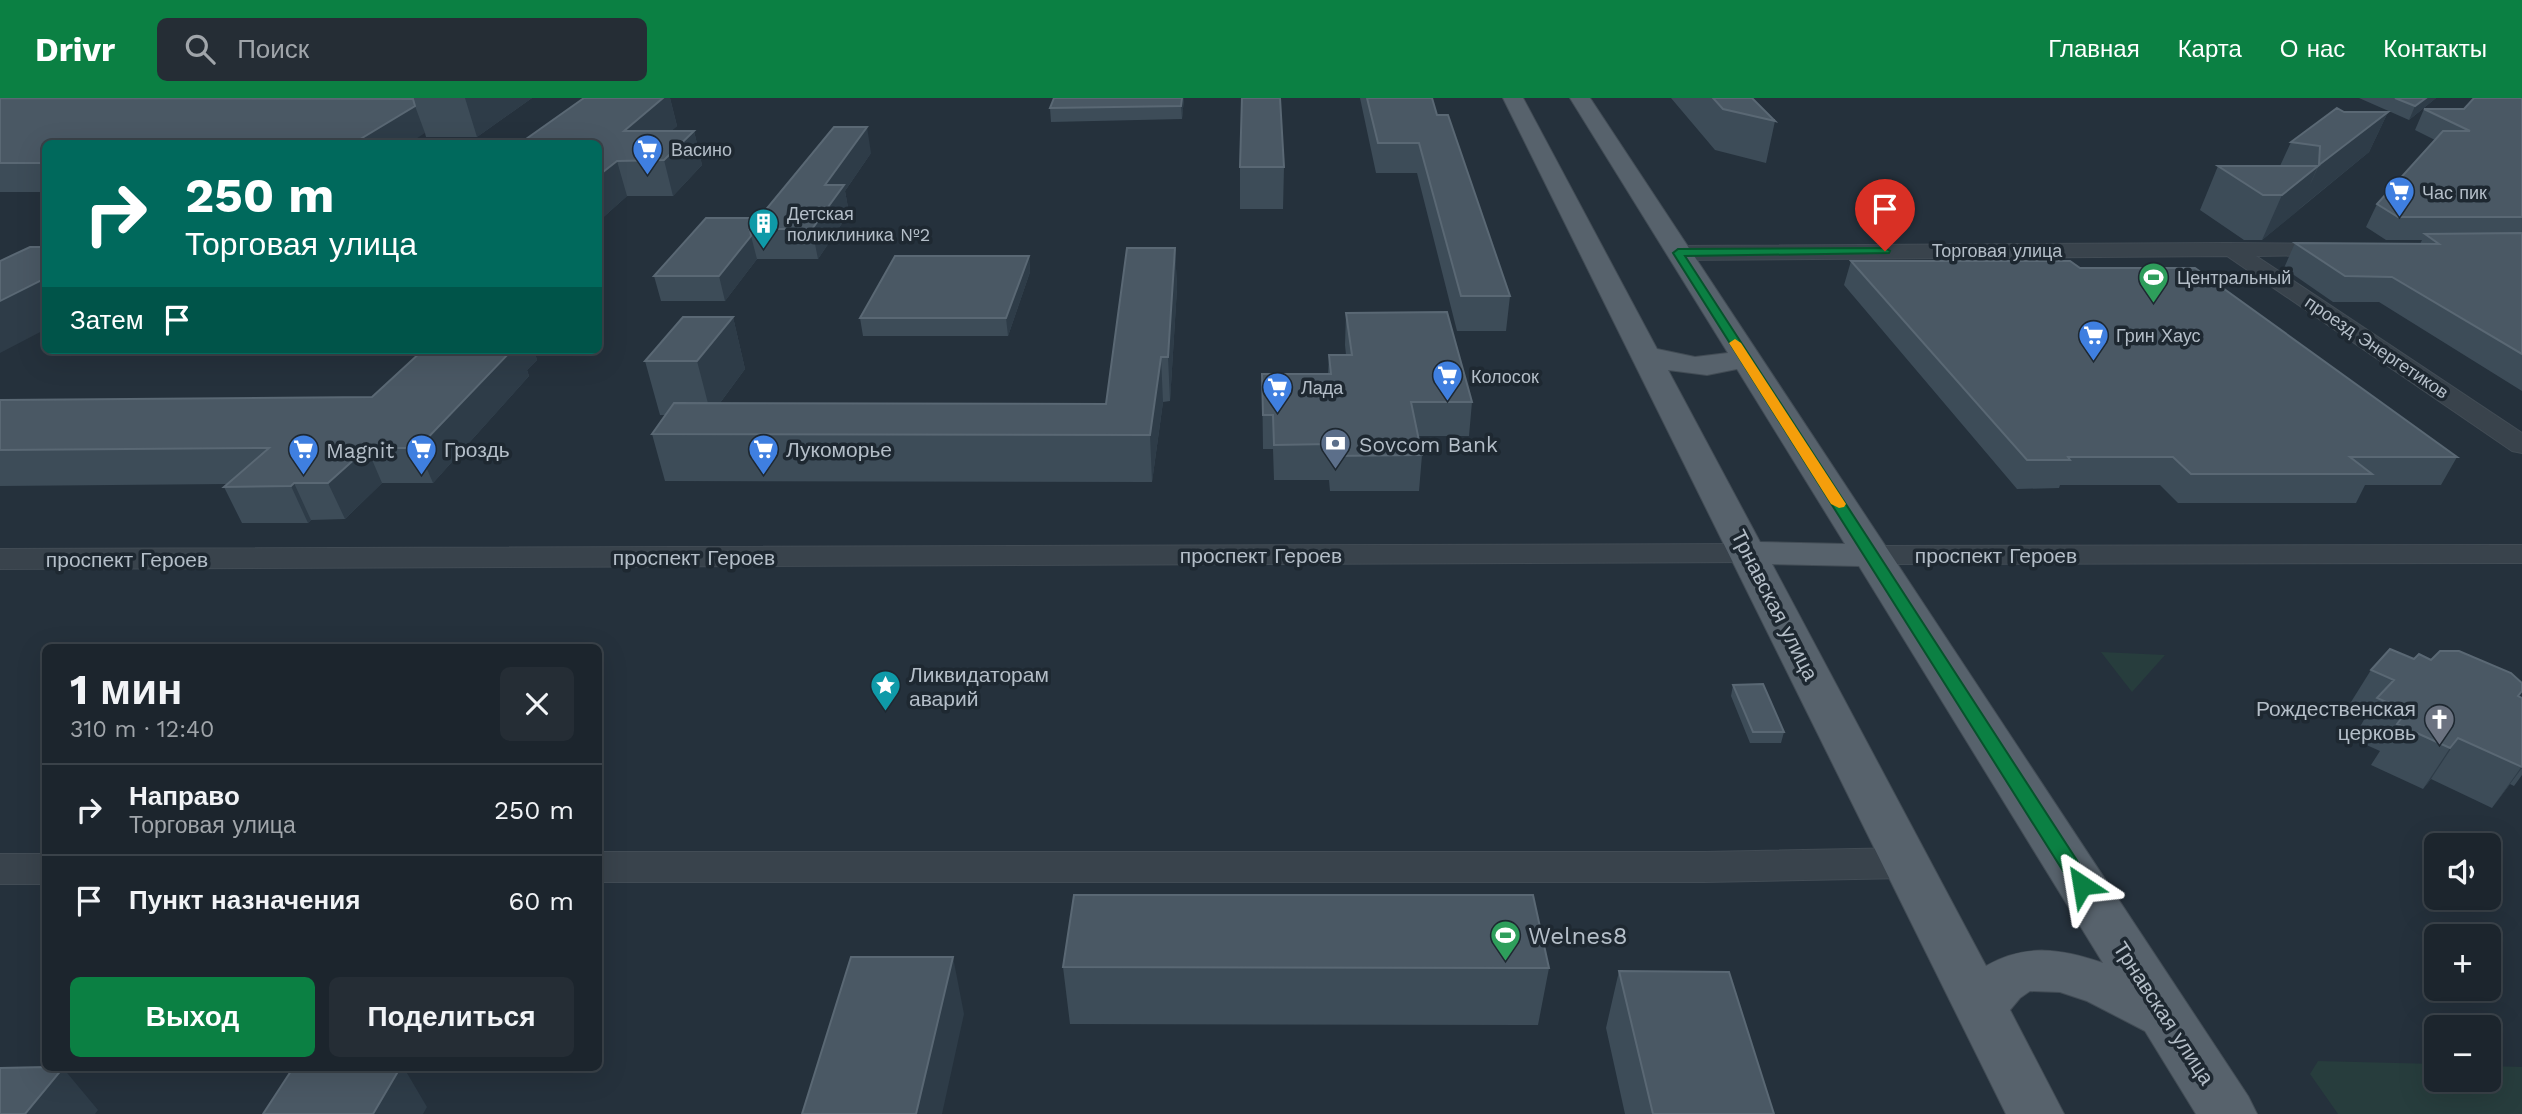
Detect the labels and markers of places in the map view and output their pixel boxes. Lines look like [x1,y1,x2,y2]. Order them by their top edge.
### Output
supermarket icon: Васино [631,132,665,176]
place label: Васино [671,139,732,160]
supermarket icon: Час пик [2382,175,2416,219]
pin [1855,179,1915,251]
place label: Час пик [2422,182,2487,203]
place label: Детская поликлиника №2 [787,203,930,245]
building icon: Детская поликлиника №2 [747,206,781,250]
sports icon: Центральный [2137,260,2171,304]
place label: Центральный [2177,267,2291,288]
supermarket icon: Грин Хаус [2076,318,2110,362]
place label: Грин Хаус [2116,325,2201,346]
supermarket icon: Колосок [1431,359,1465,403]
place label: Колосок [1471,366,1539,387]
supermarket icon: Лада [1261,370,1295,414]
place label: Лада [1301,377,1344,398]
bank icon: Sovcom Bank [1319,427,1353,471]
supermarket icon: Гроздь [404,432,438,476]
supermarket icon: Лукоморье [746,432,780,476]
place label: Sovcom Bank [1359,432,1498,457]
supermarket icon: Magnit [286,433,320,477]
place label: Гроздь [444,437,510,462]
place label: Лукоморье [786,437,892,462]
place label: Magnit [326,438,394,463]
place label: Ликвидаторам аварий [909,662,1049,711]
place icon: Ликвидаторам аварий [869,669,903,713]
place label: Рождественская церковь [2256,696,2416,745]
church icon: Рождественская церковь [2422,703,2456,747]
sports icon: Welnes8 [1488,919,1522,963]
place label: Welnes8 [1528,922,1628,950]

